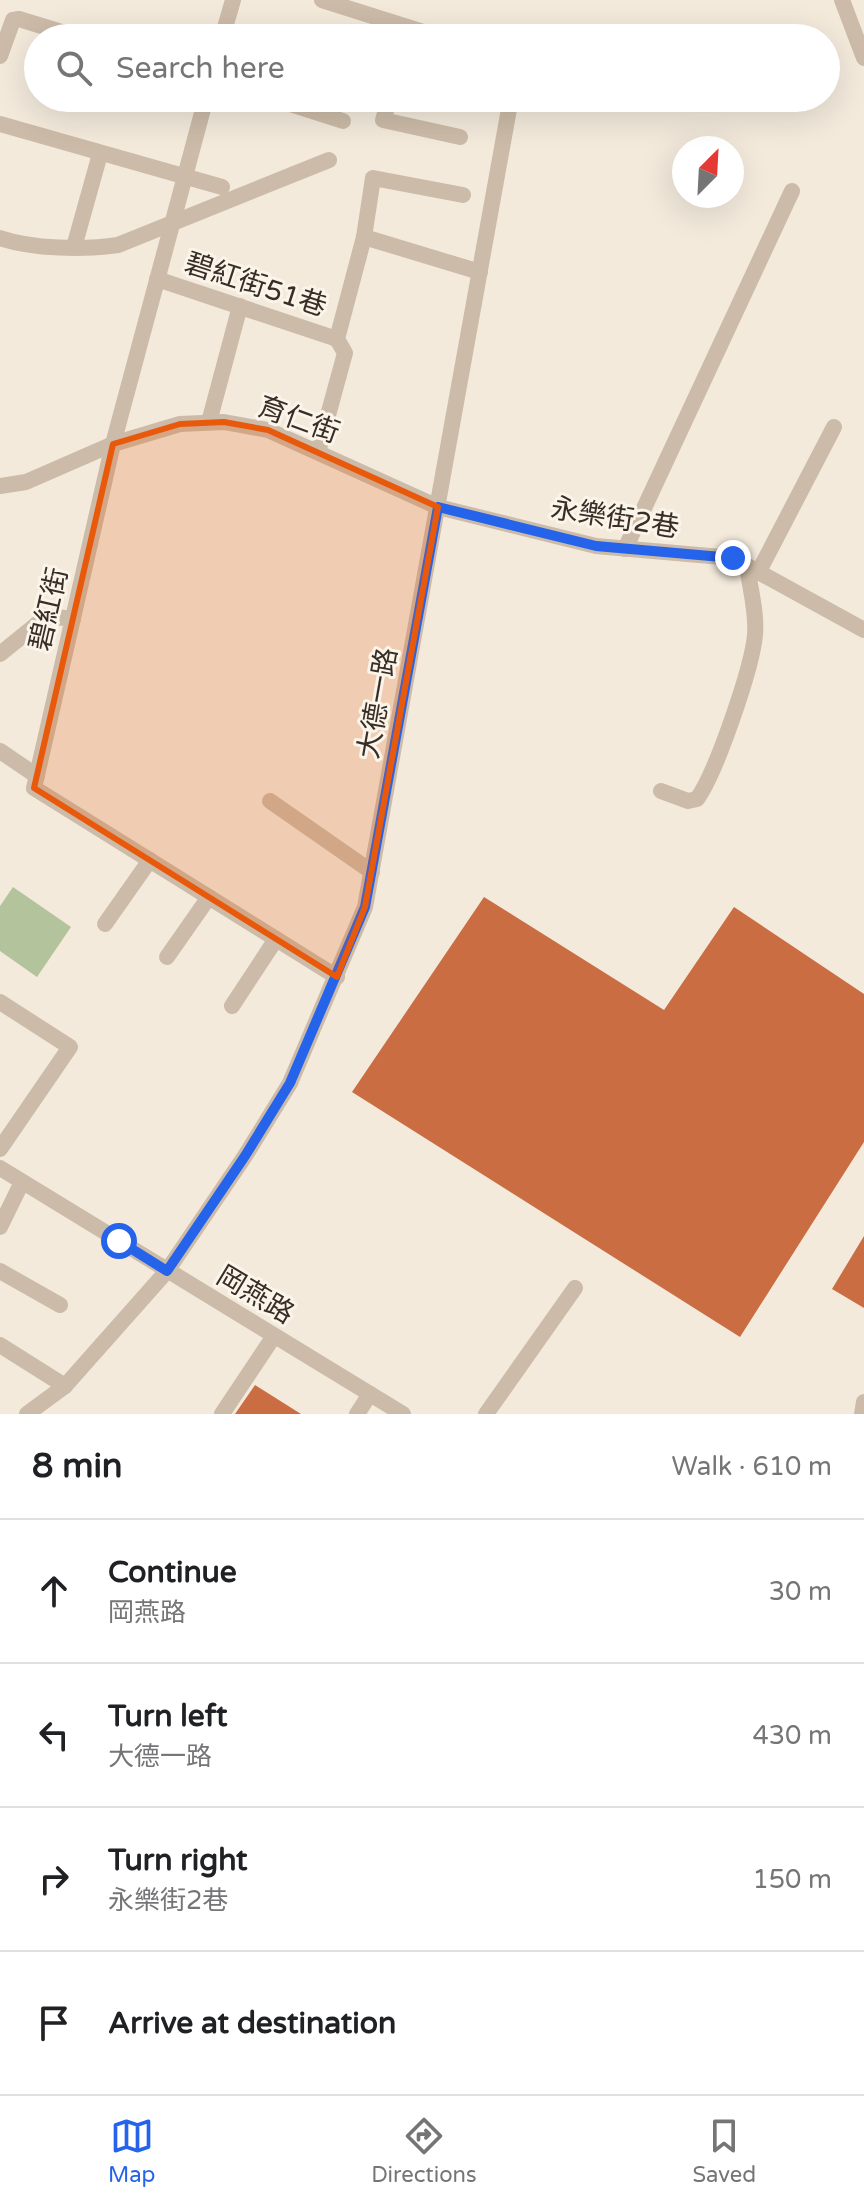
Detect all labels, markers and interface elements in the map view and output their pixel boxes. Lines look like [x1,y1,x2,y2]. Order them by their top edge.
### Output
search box [24,24,840,112]
icon: search [52,46,96,90]
text: Search here [116,50,285,87]
north arrow [672,136,744,208]
street label: 碧紅街51巷 [180,246,331,324]
street label: 育仁街 [253,390,344,450]
street label: 永樂街2巷 [548,491,682,545]
route end [715,540,751,576]
street label: 碧紅街 [23,564,75,654]
street label: 大德一路 [352,645,404,761]
route start [101,1223,137,1259]
street label: 岡燕路 [211,1259,300,1331]
text: 8 min [32,1446,123,1487]
text: Walk · 610 m [672,1451,832,1482]
text: Continue [108,1554,237,1591]
icon: ahead [32,1569,76,1613]
text: 30 m [769,1576,832,1607]
text: 岡燕路 [108,1597,186,1628]
text: Turn left [108,1698,227,1735]
icon: left [32,1713,76,1757]
text: 430 m [752,1720,832,1751]
text: 大德一路 [108,1741,212,1772]
text: Turn right [108,1842,248,1879]
icon: right [32,1857,76,1901]
text: 150 m [752,1864,832,1895]
text: 永樂街2巷 [108,1885,228,1916]
icon: arrive [32,2001,76,2045]
text: Arrive at destination [108,2005,396,2042]
tab: Map [108,2114,155,2188]
tab: Directions [371,2114,477,2188]
tab: Saved [692,2114,756,2188]

